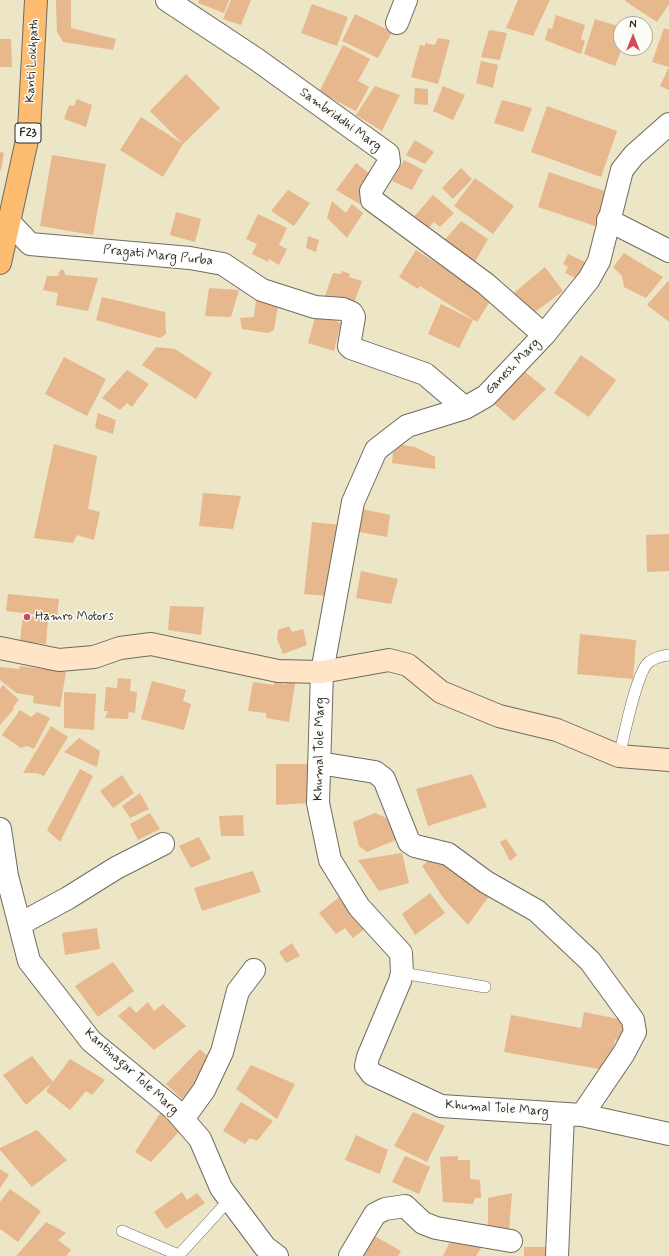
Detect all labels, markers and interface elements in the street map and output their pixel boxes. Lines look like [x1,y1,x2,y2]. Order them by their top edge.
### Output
north arrow [613,16,653,56]
text: N [629,18,637,32]
street label: Kanti Lokhpath [23,19,43,103]
street label: Sambriddhi Marg [296,85,384,155]
road number: F23 [15,123,41,143]
street label: Pragati Marg Purba [102,242,214,270]
street label: Ganesh Marg [482,336,544,398]
place label: Hamro Motors [35,609,114,625]
marker: Hamro Motors [22,612,32,622]
street label: Khumal Tole Marg [311,697,329,801]
street label: Kantinagar Tole Marg [81,1026,181,1118]
street label: Khumal Tole Marg [445,1098,549,1120]

